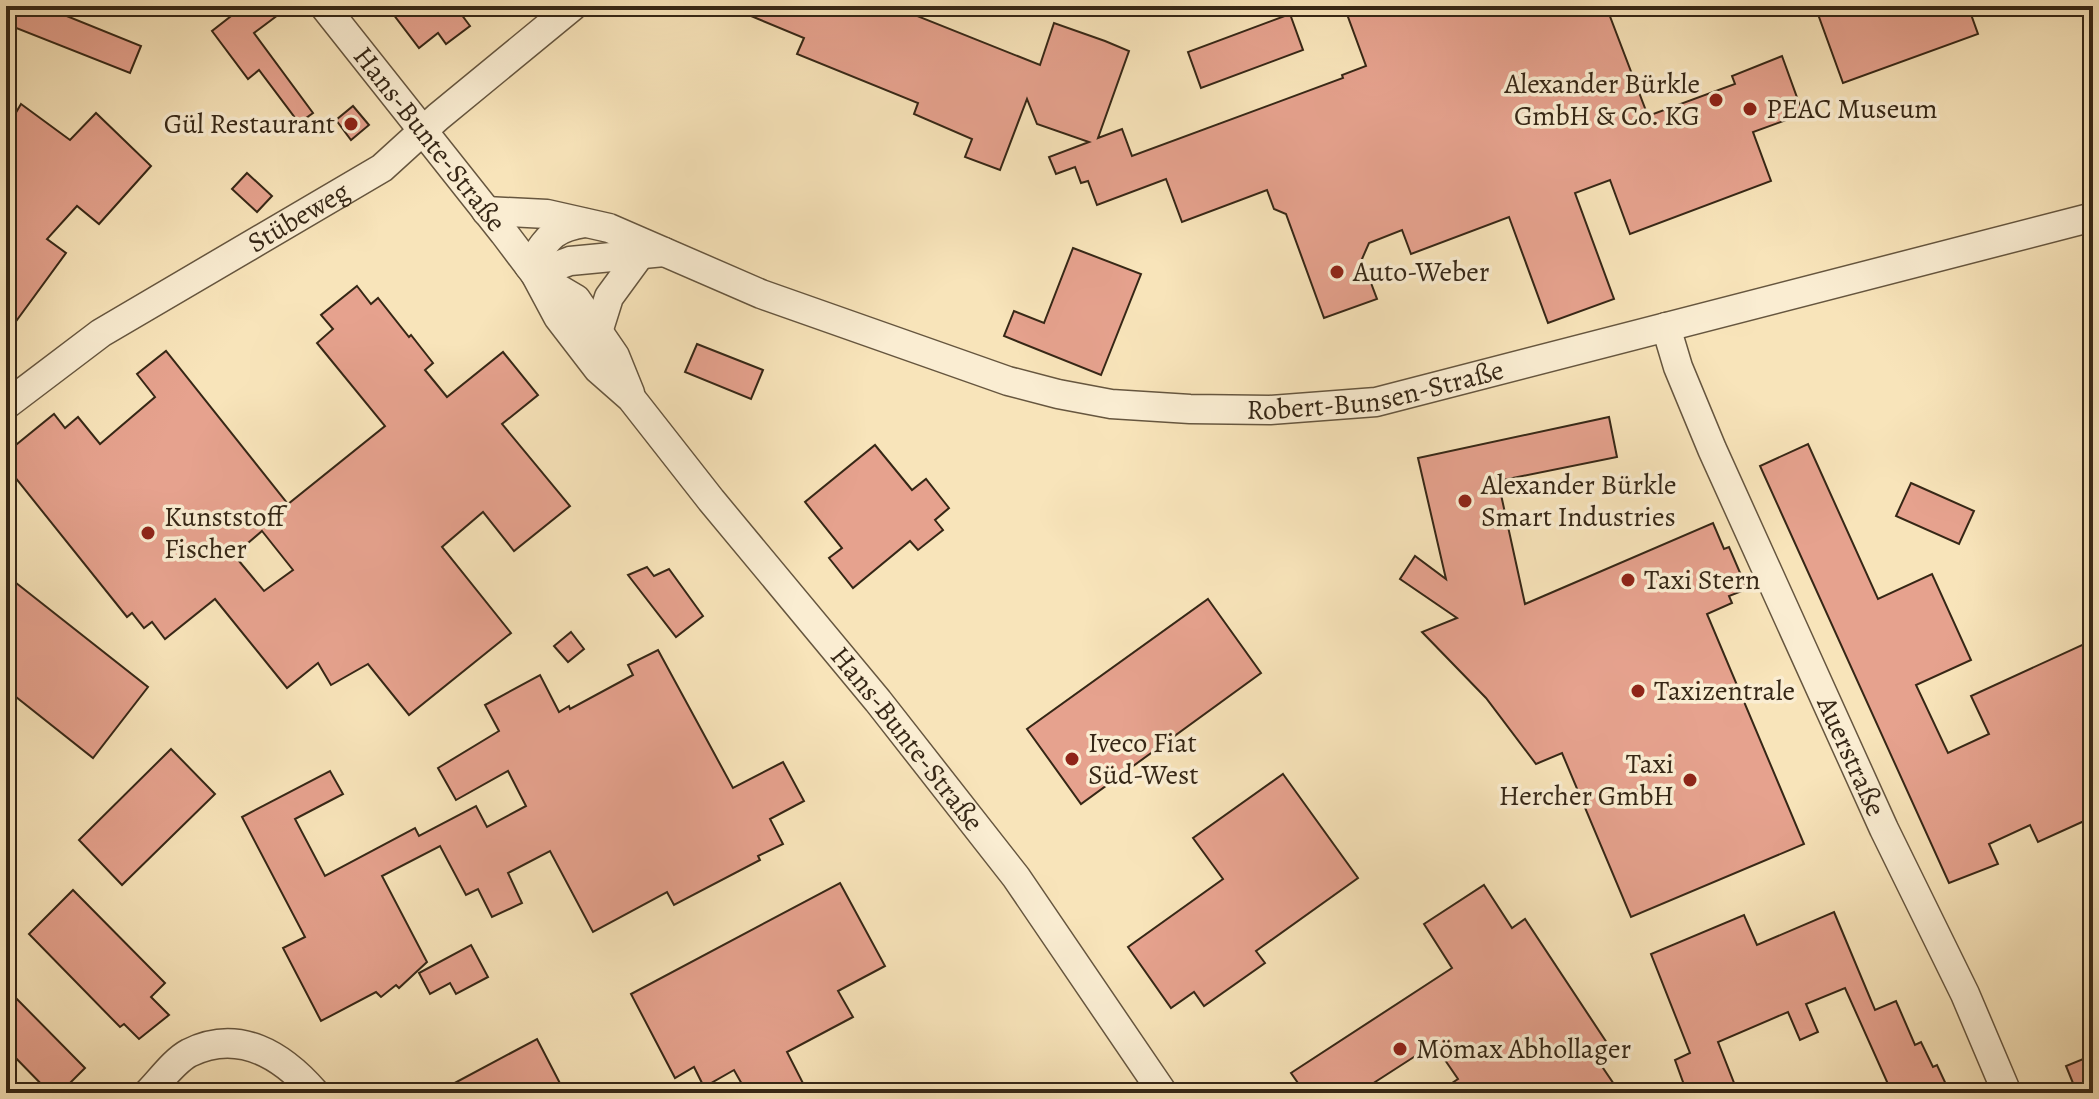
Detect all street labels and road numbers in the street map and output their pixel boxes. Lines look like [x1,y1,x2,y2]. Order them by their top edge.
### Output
street label: Hans-Bunte-Straße [344,39,515,240]
street label: Stübeweg [241,173,356,262]
street label: Robert-Bunsen-Straße [1246,351,1508,429]
street label: Hans-Bunte-Straße [821,638,992,839]
street label: Auerstraße [1807,690,1895,822]

